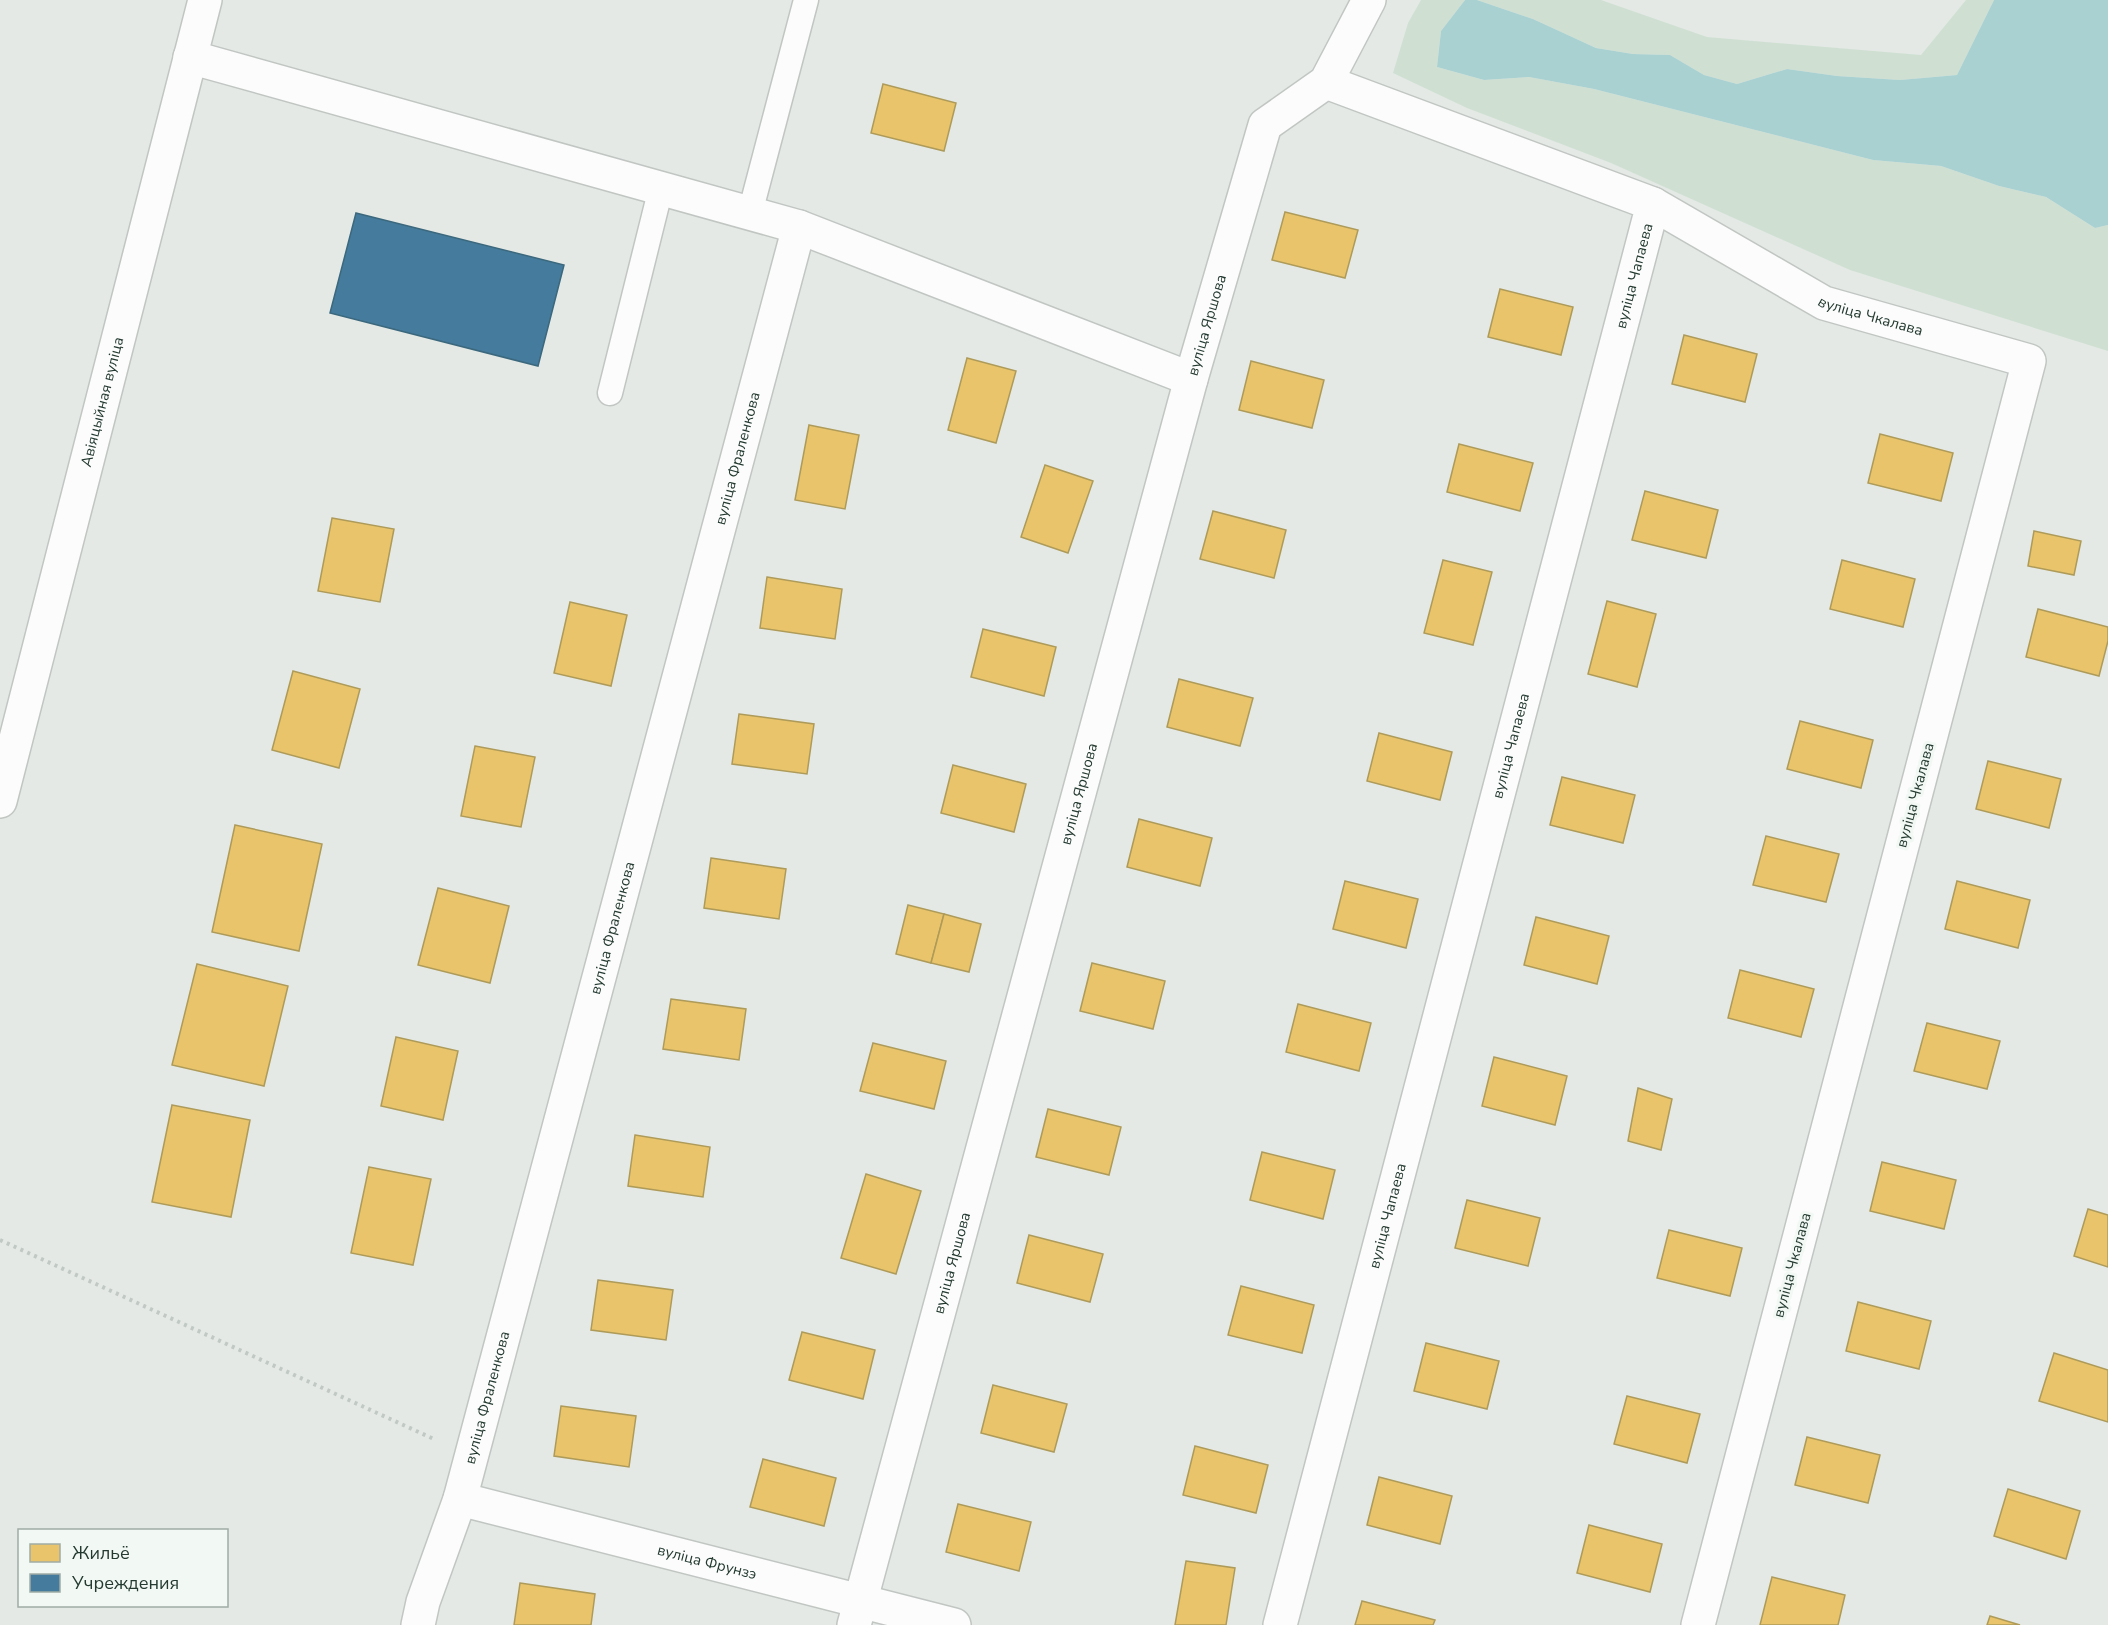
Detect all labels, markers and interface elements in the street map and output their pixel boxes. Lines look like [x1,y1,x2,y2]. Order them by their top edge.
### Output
street label: вуліца Чапаева [1611,221,1658,331]
street label: вуліца Яршова [1182,272,1231,378]
street label: вуліца Чкалава [1814,292,1925,341]
street label: Авіяцыйная вуліца [76,335,128,469]
street label: вуліца Фраленкова [710,390,765,527]
street label: вуліца Чапаева [1487,691,1534,801]
street label: вуліца Чкалава [1891,740,1939,850]
street label: вуліца Яршова [1055,741,1102,847]
street label: вуліца Фраленкова [585,859,639,997]
street label: вуліца Чапаева [1364,1161,1411,1271]
street label: вуліца Яршова [929,1210,975,1316]
street label: вуліца Чкалава [1768,1210,1816,1320]
street label: вуліца Фраленкова [460,1329,514,1466]
legend [18,1529,228,1607]
street label: вуліца Фрунзэ [655,1540,759,1584]
text: Жильё [72,1541,130,1565]
text: Учреждения [71,1571,179,1595]

